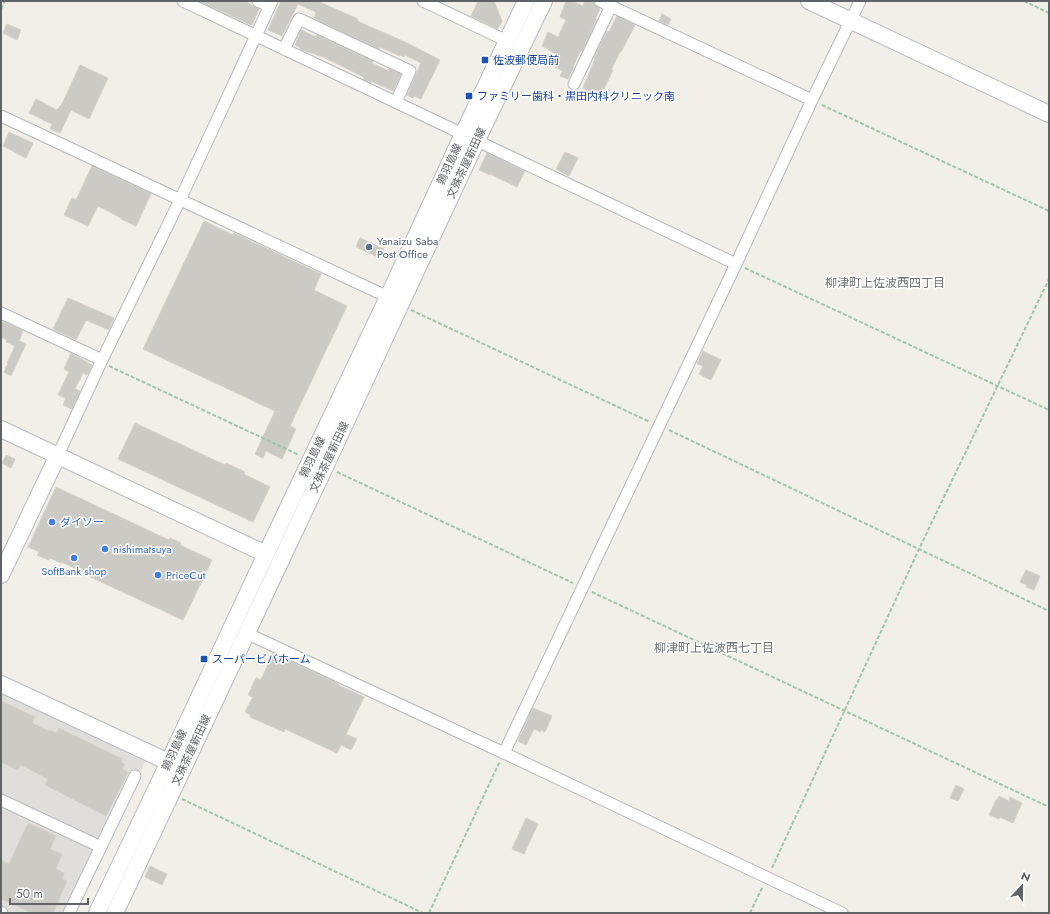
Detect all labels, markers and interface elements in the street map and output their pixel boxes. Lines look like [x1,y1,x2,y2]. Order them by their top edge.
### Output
place label: 佐波郵便局前 [493,52,559,68]
marker: 佐波郵便局前 [480,55,490,65]
place label: ファミリー歯科・黒田内科クリニック南 [477,88,675,104]
marker: ファミリー歯科・黒田内科クリニック南 [464,91,474,101]
street label: 文殊茶屋新田線 [442,125,490,201]
street label: 鶉羽島線 [432,141,466,187]
place label: Yanaizu Saba Post Office [377,233,438,262]
marker: Yanaizu Saba Post Office [364,242,374,252]
district label: 柳津町上佐波西四丁目 [825,274,945,292]
street label: 文殊茶屋新田線 [305,419,353,495]
street label: 鶉羽島線 [295,434,329,480]
place label: ダイソー [60,514,104,530]
marker: ダイソー [47,517,57,527]
place label: nishimatsuya [113,541,172,557]
marker: nishimatsuya [100,544,110,554]
marker: SoftBank shop [69,553,79,563]
place label: SoftBank shop [41,563,107,579]
place label: PriceCut [166,567,206,583]
marker: PriceCut [153,570,163,580]
district label: 柳津町上佐波西七丁目 [654,639,774,657]
place label: スーパービバホーム [212,651,311,667]
marker: スーパービバホーム [199,654,209,664]
street label: 文殊茶屋新田線 [167,712,215,788]
street label: 鶉羽島線 [157,727,191,773]
north arrow [1002,866,1042,906]
text: N [1019,868,1033,886]
scale bar [10,880,88,906]
text: 50 m [16,885,43,903]

